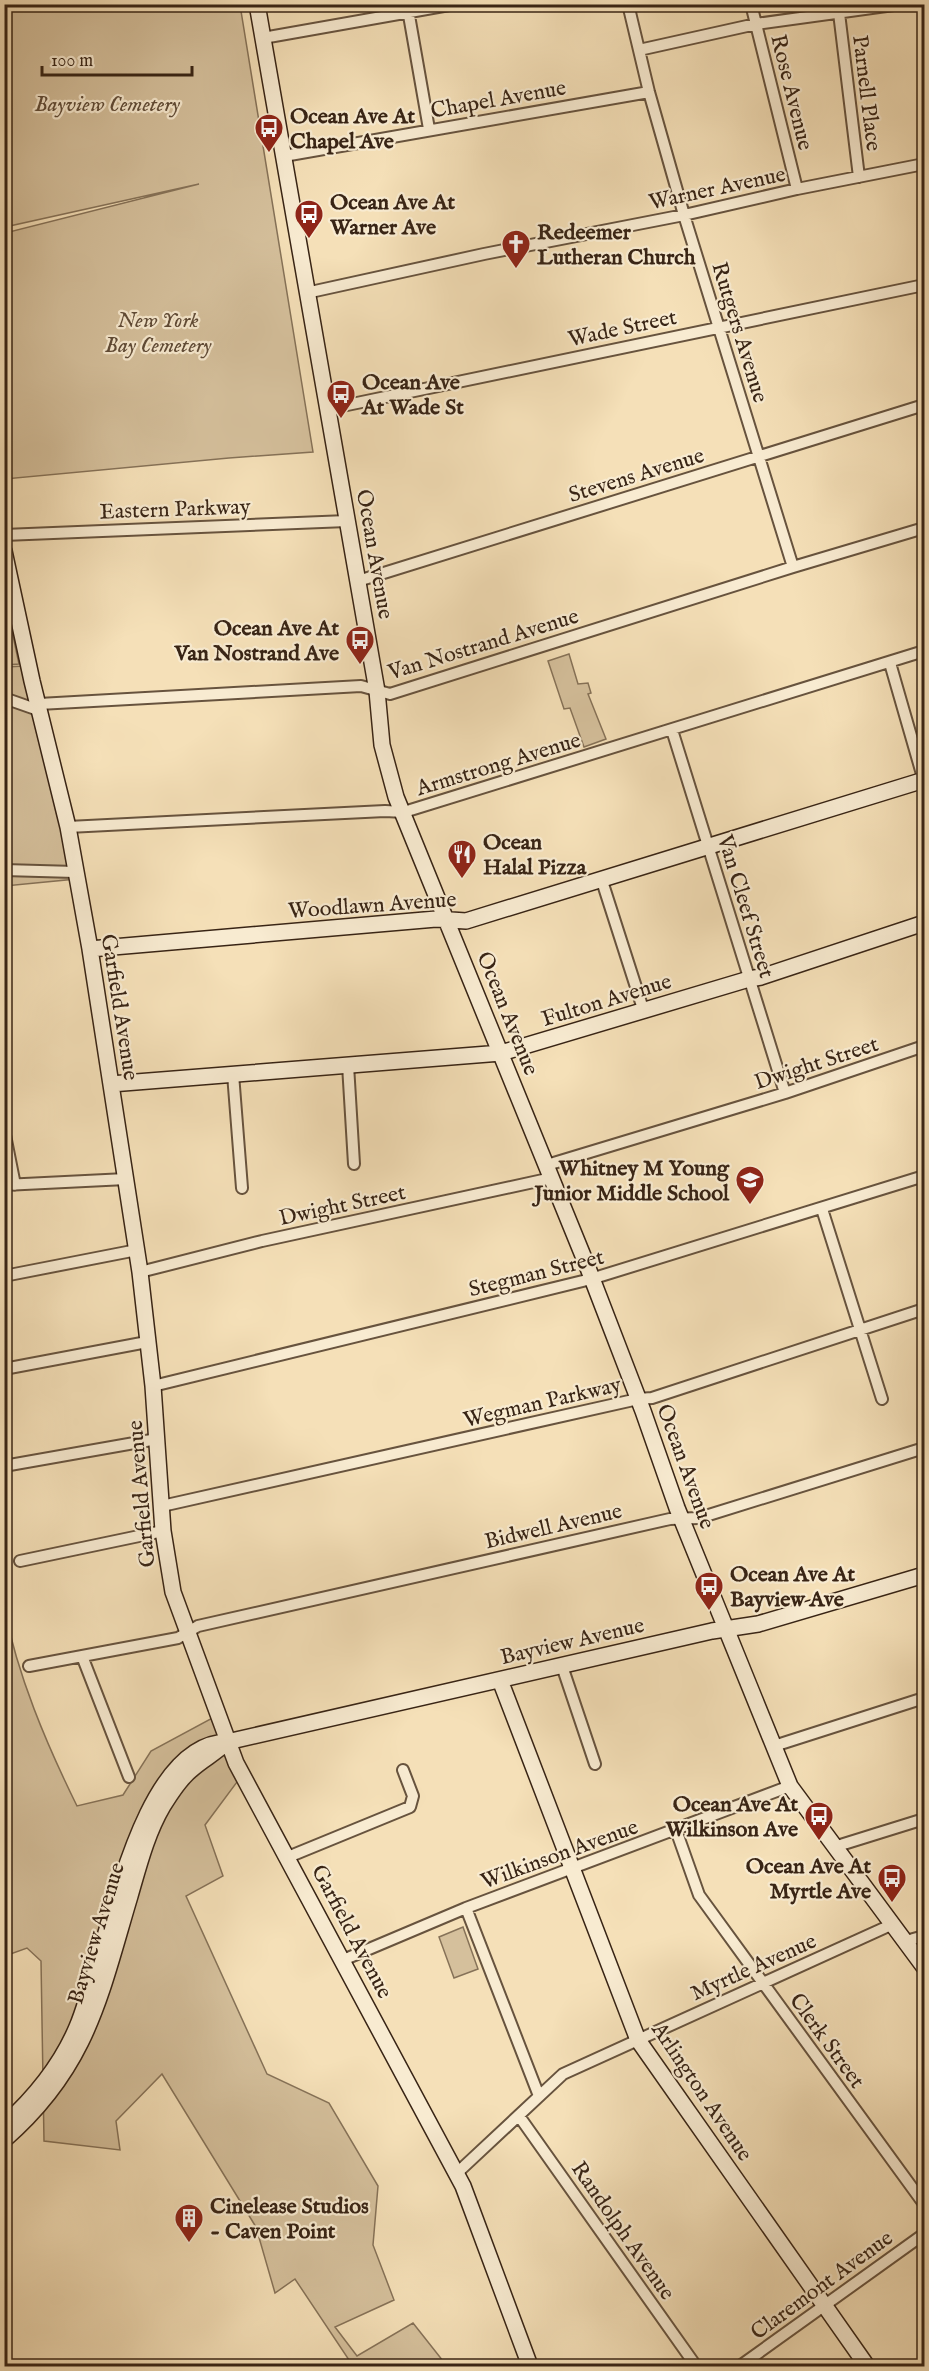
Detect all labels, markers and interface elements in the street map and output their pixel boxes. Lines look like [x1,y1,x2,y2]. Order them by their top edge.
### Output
street label: Rose Avenue [763,32,819,153]
street label: Parnell Place [845,34,887,153]
scale bar [42,39,192,77]
text: 100 m [51,50,93,73]
street label: Chapel Avenue [428,74,568,126]
park label: Bayview Cemetery [34,91,181,119]
place label: Ocean Ave At Chapel Ave [290,103,416,156]
bus stop icon: Ocean Ave At Chapel Ave [253,112,285,154]
street label: Warner Avenue [646,161,788,217]
place label: Ocean Ave At Warner Ave [329,189,456,242]
bus stop icon: Ocean Ave At Warner Ave [293,198,325,240]
place label: Redeemer Lutheran Church [537,219,696,272]
church icon: Redeemer Lutheran Church [500,228,532,270]
street label: Rutgers Avenue [704,259,774,406]
street label: Wade Street [566,304,680,354]
park label: New York Bay Cemetery [105,307,212,360]
place label: Ocean Ave At Wade St [361,369,464,422]
bus stop icon: Ocean Ave At Wade St [325,378,357,420]
street label: Stevens Avenue [565,442,708,510]
street label: Ocean Avenue [349,487,399,621]
street label: Eastern Parkway [99,493,251,527]
street label: Van Nostrand Avenue [384,603,582,687]
place label: Ocean Ave At Van Nostrand Ave [173,615,339,668]
bus stop icon: Ocean Ave At Van Nostrand Ave [344,624,376,666]
street label: Armstrong Avenue [412,727,584,804]
place label: Ocean Halal Pizza [483,829,587,882]
street label: Van Cleef Street [710,831,780,982]
restaurant icon: Ocean Halal Pizza [446,838,478,880]
street label: Woodlawn Avenue [287,886,457,926]
street label: Garfield Avenue [94,932,144,1082]
street label: Ocean Avenue [470,948,545,1080]
street label: Fulton Avenue [538,968,675,1034]
street label: Dwight Street [751,1031,883,1097]
place label: Whitney M Young Junior Middle School [531,1155,730,1208]
school or university icon: Whitney M Young Junior Middle School [734,1164,766,1206]
street label: Dwight Street [277,1179,409,1233]
street label: Stegman Street [466,1243,608,1304]
street label: Wegman Parkway [461,1371,624,1435]
street label: Ocean Avenue [650,1400,721,1533]
street label: Garfield Avenue [122,1419,162,1569]
street label: Bidwell Avenue [482,1498,625,1556]
place label: Ocean Ave At Bayview Ave [730,1561,856,1614]
bus stop icon: Ocean Ave At Bayview Ave [693,1570,725,1612]
street label: Bayview Avenue [498,1612,647,1672]
place label: Ocean Ave At Wilkinson Ave [665,1791,798,1844]
bus stop icon: Ocean Ave At Wilkinson Ave [803,1800,835,1842]
street label: Wilkinson Avenue [477,1813,642,1896]
place label: Ocean Ave At Myrtle Ave [746,1853,871,1906]
street label: Bayview Avenue [62,1859,132,2008]
street label: Garfield Avenue [304,1860,398,2004]
bus stop icon: Ocean Ave At Myrtle Ave [876,1862,908,1904]
street label: Myrtle Avenue [687,1928,821,2008]
street label: Clerk Street [782,1988,871,2095]
street label: Arlington Avenue [644,2016,758,2167]
street label: Randolph Avenue [564,2156,681,2306]
place label: Cinelease Studios - Caven Point [210,2193,369,2246]
building icon: Cinelease Studios - Caven Point [173,2202,205,2244]
street label: Claremont Avenue [745,2225,899,2347]

